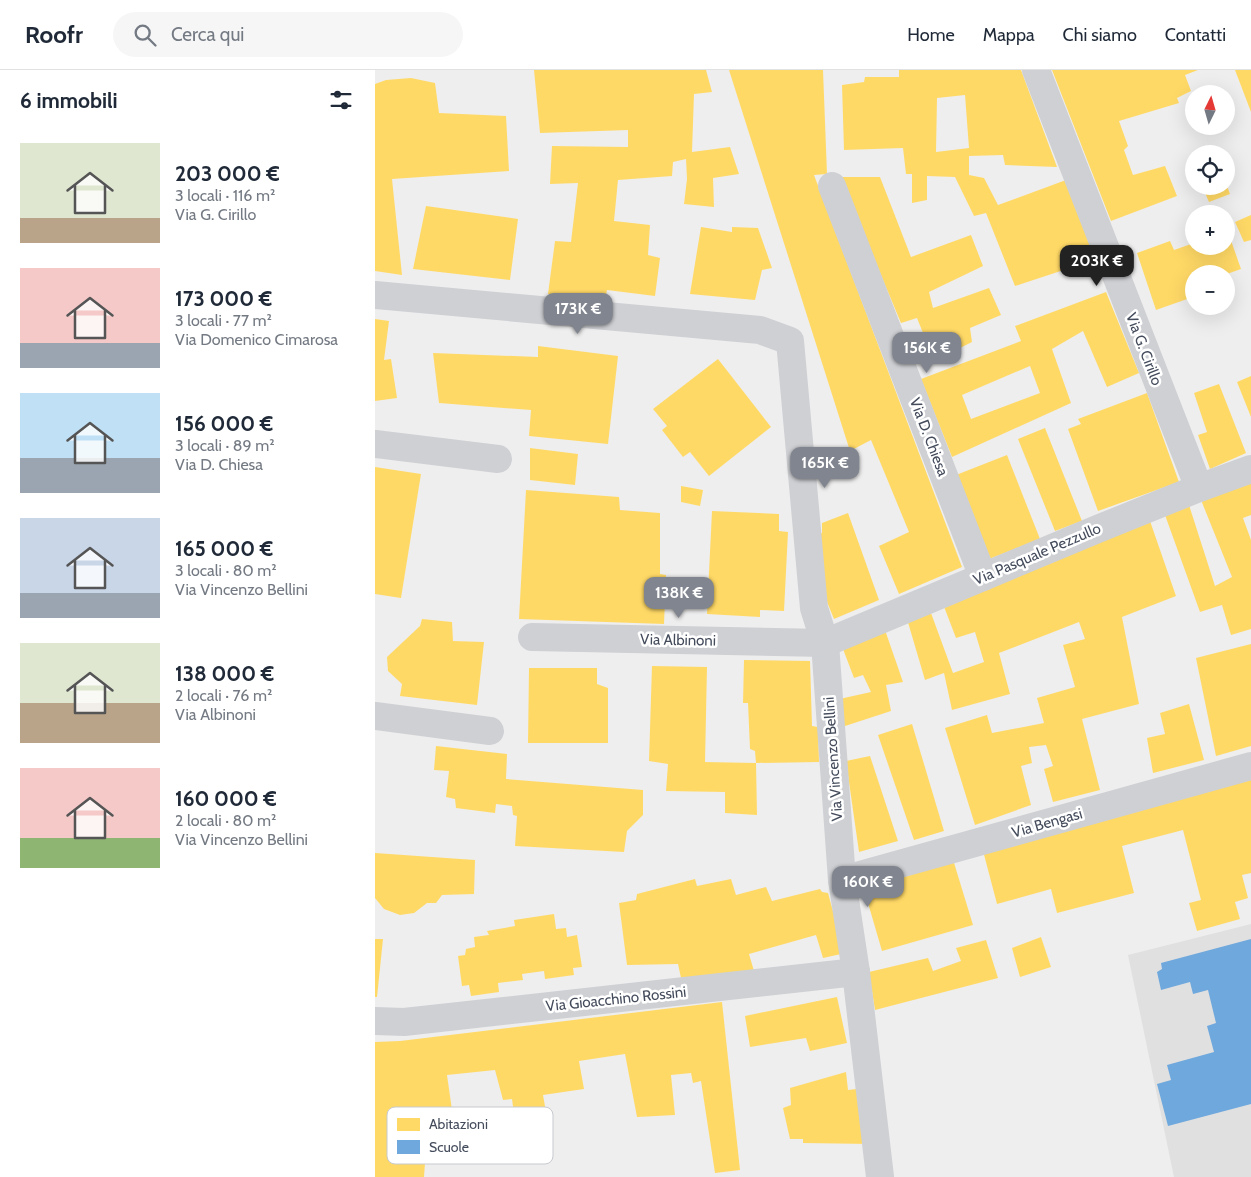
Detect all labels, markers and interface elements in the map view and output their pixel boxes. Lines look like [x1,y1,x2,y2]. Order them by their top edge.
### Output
search box [113,12,463,57]
text: Roofr [25,20,83,49]
icon: search [131,21,159,49]
text: Cerca qui [171,23,244,46]
text: Home [907,24,955,46]
text: Mappa [983,24,1035,46]
text: Chi siamo [1063,24,1137,46]
text: Contatti [1165,24,1226,46]
north arrow [1185,85,1235,135]
map controls [1185,85,1235,315]
icon: filters [327,86,355,114]
text: 6 immobili [20,88,118,113]
button: locate [1185,145,1235,195]
text: 203 000 € [175,161,280,186]
icon: home [60,163,120,223]
text: 3 locali · 116 m² [175,186,275,205]
text: Via G. Cirillo [175,205,256,224]
button: + [1185,205,1235,255]
pin: 203K € [1056,244,1138,287]
text: 203K € [1071,251,1123,270]
button: − [1185,265,1235,315]
text: 173 000 € [175,286,272,311]
icon: home [60,288,120,348]
pin: 173K € [537,292,619,335]
text: 173K € [555,299,601,318]
street label: Via G. Cirillo [1122,310,1166,388]
text: 3 locali · 77 m² [175,311,272,330]
text: Via Domenico Cimarosa [175,330,338,349]
pin: 156K € [886,332,968,374]
text: 156K € [903,338,951,357]
street label: Via D. Chiesa [906,395,952,479]
text: 156 000 € [175,411,273,436]
icon: home [60,413,120,473]
text: 3 locali · 89 m² [175,436,275,455]
pin: 165K € [784,446,866,489]
text: 165K € [801,453,849,472]
text: Via D. Chiesa [175,455,263,474]
street label: Via Pasquale Pezzullo [971,519,1103,589]
text: 165 000 € [175,536,273,561]
icon: home [60,538,120,598]
text: 3 locali · 80 m² [175,561,277,580]
pin: 138K € [638,576,720,619]
text: Via Vincenzo Bellini [175,580,308,599]
text: 138K € [655,583,703,602]
street label: Via Albinoni [640,630,716,650]
text: 138 000 € [175,661,274,686]
icon: home [60,663,120,723]
text: 2 locali · 76 m² [175,686,272,705]
street label: Via Vincenzo Bellini [820,696,846,822]
text: Via Albinoni [175,705,256,724]
text: 160 000 € [175,786,277,811]
icon: home [60,788,120,848]
street label: Via Bengasi [1010,804,1084,842]
text: 2 locali · 80 m² [175,811,276,830]
text: Via Vincenzo Bellini [175,830,308,849]
pin: 160K € [827,866,909,908]
text: 160K € [843,872,893,891]
street label: Via Gioacchino Rossini [545,983,687,1015]
legend [387,1107,553,1164]
text: Abitazioni [429,1115,488,1133]
text: Scuole [429,1138,469,1156]

